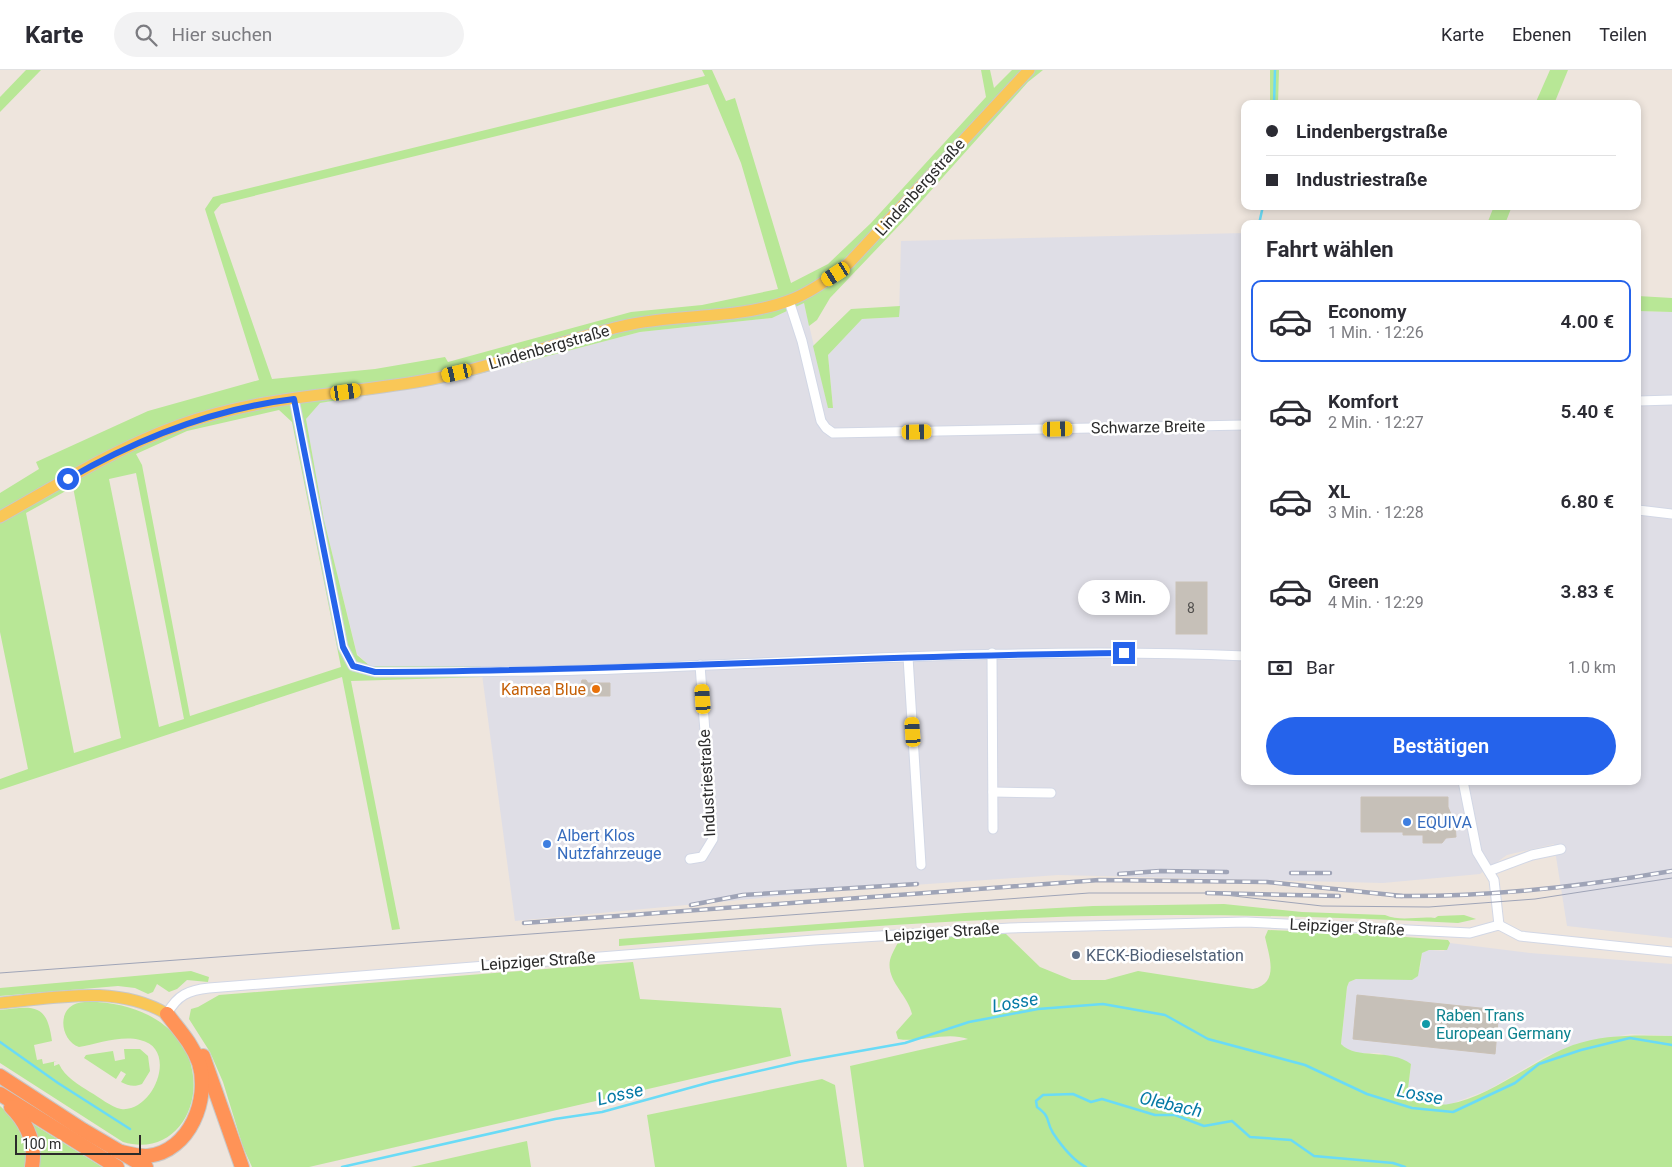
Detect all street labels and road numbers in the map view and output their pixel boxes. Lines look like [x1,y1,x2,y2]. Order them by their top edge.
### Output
street label: Lindenbergstraße [871,134,969,240]
street label: Lindenbergstraße [486,321,612,373]
street label: Schwarze Breite [1091,417,1205,437]
street label: Industriestraße [695,729,719,837]
street label: Leipziger Straße [1289,915,1405,939]
street label: Leipziger Straße [884,919,1000,945]
street label: Leipziger Straße [480,948,596,974]

